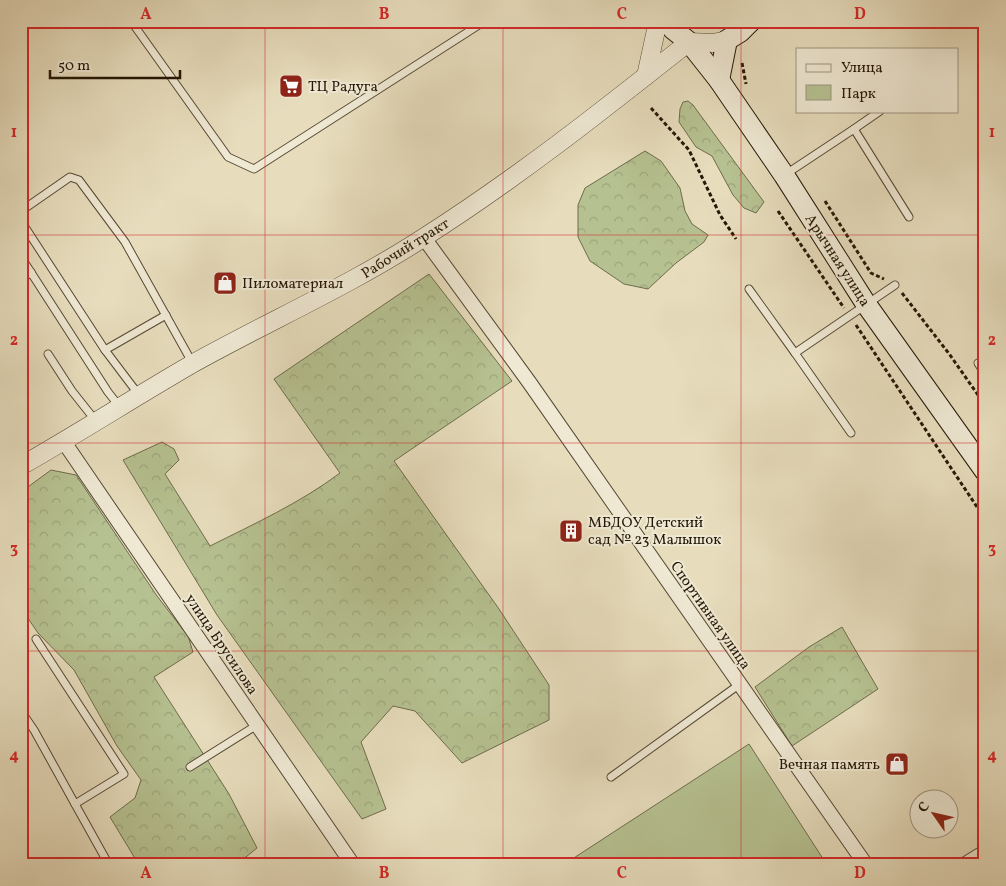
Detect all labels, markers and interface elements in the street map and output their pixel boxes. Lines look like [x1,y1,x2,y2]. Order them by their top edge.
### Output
text: A [140,4,152,26]
text: B [379,4,390,26]
text: C [617,4,627,26]
text: D [854,4,866,26]
scale bar [50,48,180,80]
legend [796,48,958,112]
text: 50 m [58,56,90,77]
text: Улица [841,58,883,79]
supermarket icon: ТЦ Радуга [278,73,304,99]
place label: ТЦ Радуга [308,77,378,98]
text: Парк [841,84,876,105]
text: 1 [11,122,17,144]
text: 1 [989,122,995,144]
street label: Арычная улица [799,210,875,311]
street label: Рабочий тракт [358,214,454,285]
shop icon: Пиломатериал [212,270,238,296]
place label: Пиломатериал [242,274,343,295]
text: 2 [10,330,18,352]
text: 2 [988,330,996,352]
place label: МБДОУ Детский сад № 23 Малышок [588,513,721,551]
building icon: МБДОУ Детский сад № 23 Малышок [558,518,584,544]
text: 3 [10,538,18,560]
text: 3 [988,538,996,560]
street label: Спортивная улица [664,557,755,674]
street label: улица Брусилова [179,590,262,699]
text: 4 [9,745,19,767]
text: 4 [987,745,997,767]
shop icon: Вечная память [884,751,910,777]
place label: Вечная память [779,755,880,776]
north arrow [908,788,958,838]
text: С [914,799,935,817]
text: A [140,863,152,885]
text: B [379,863,390,885]
text: C [617,863,627,885]
text: D [854,863,866,885]

